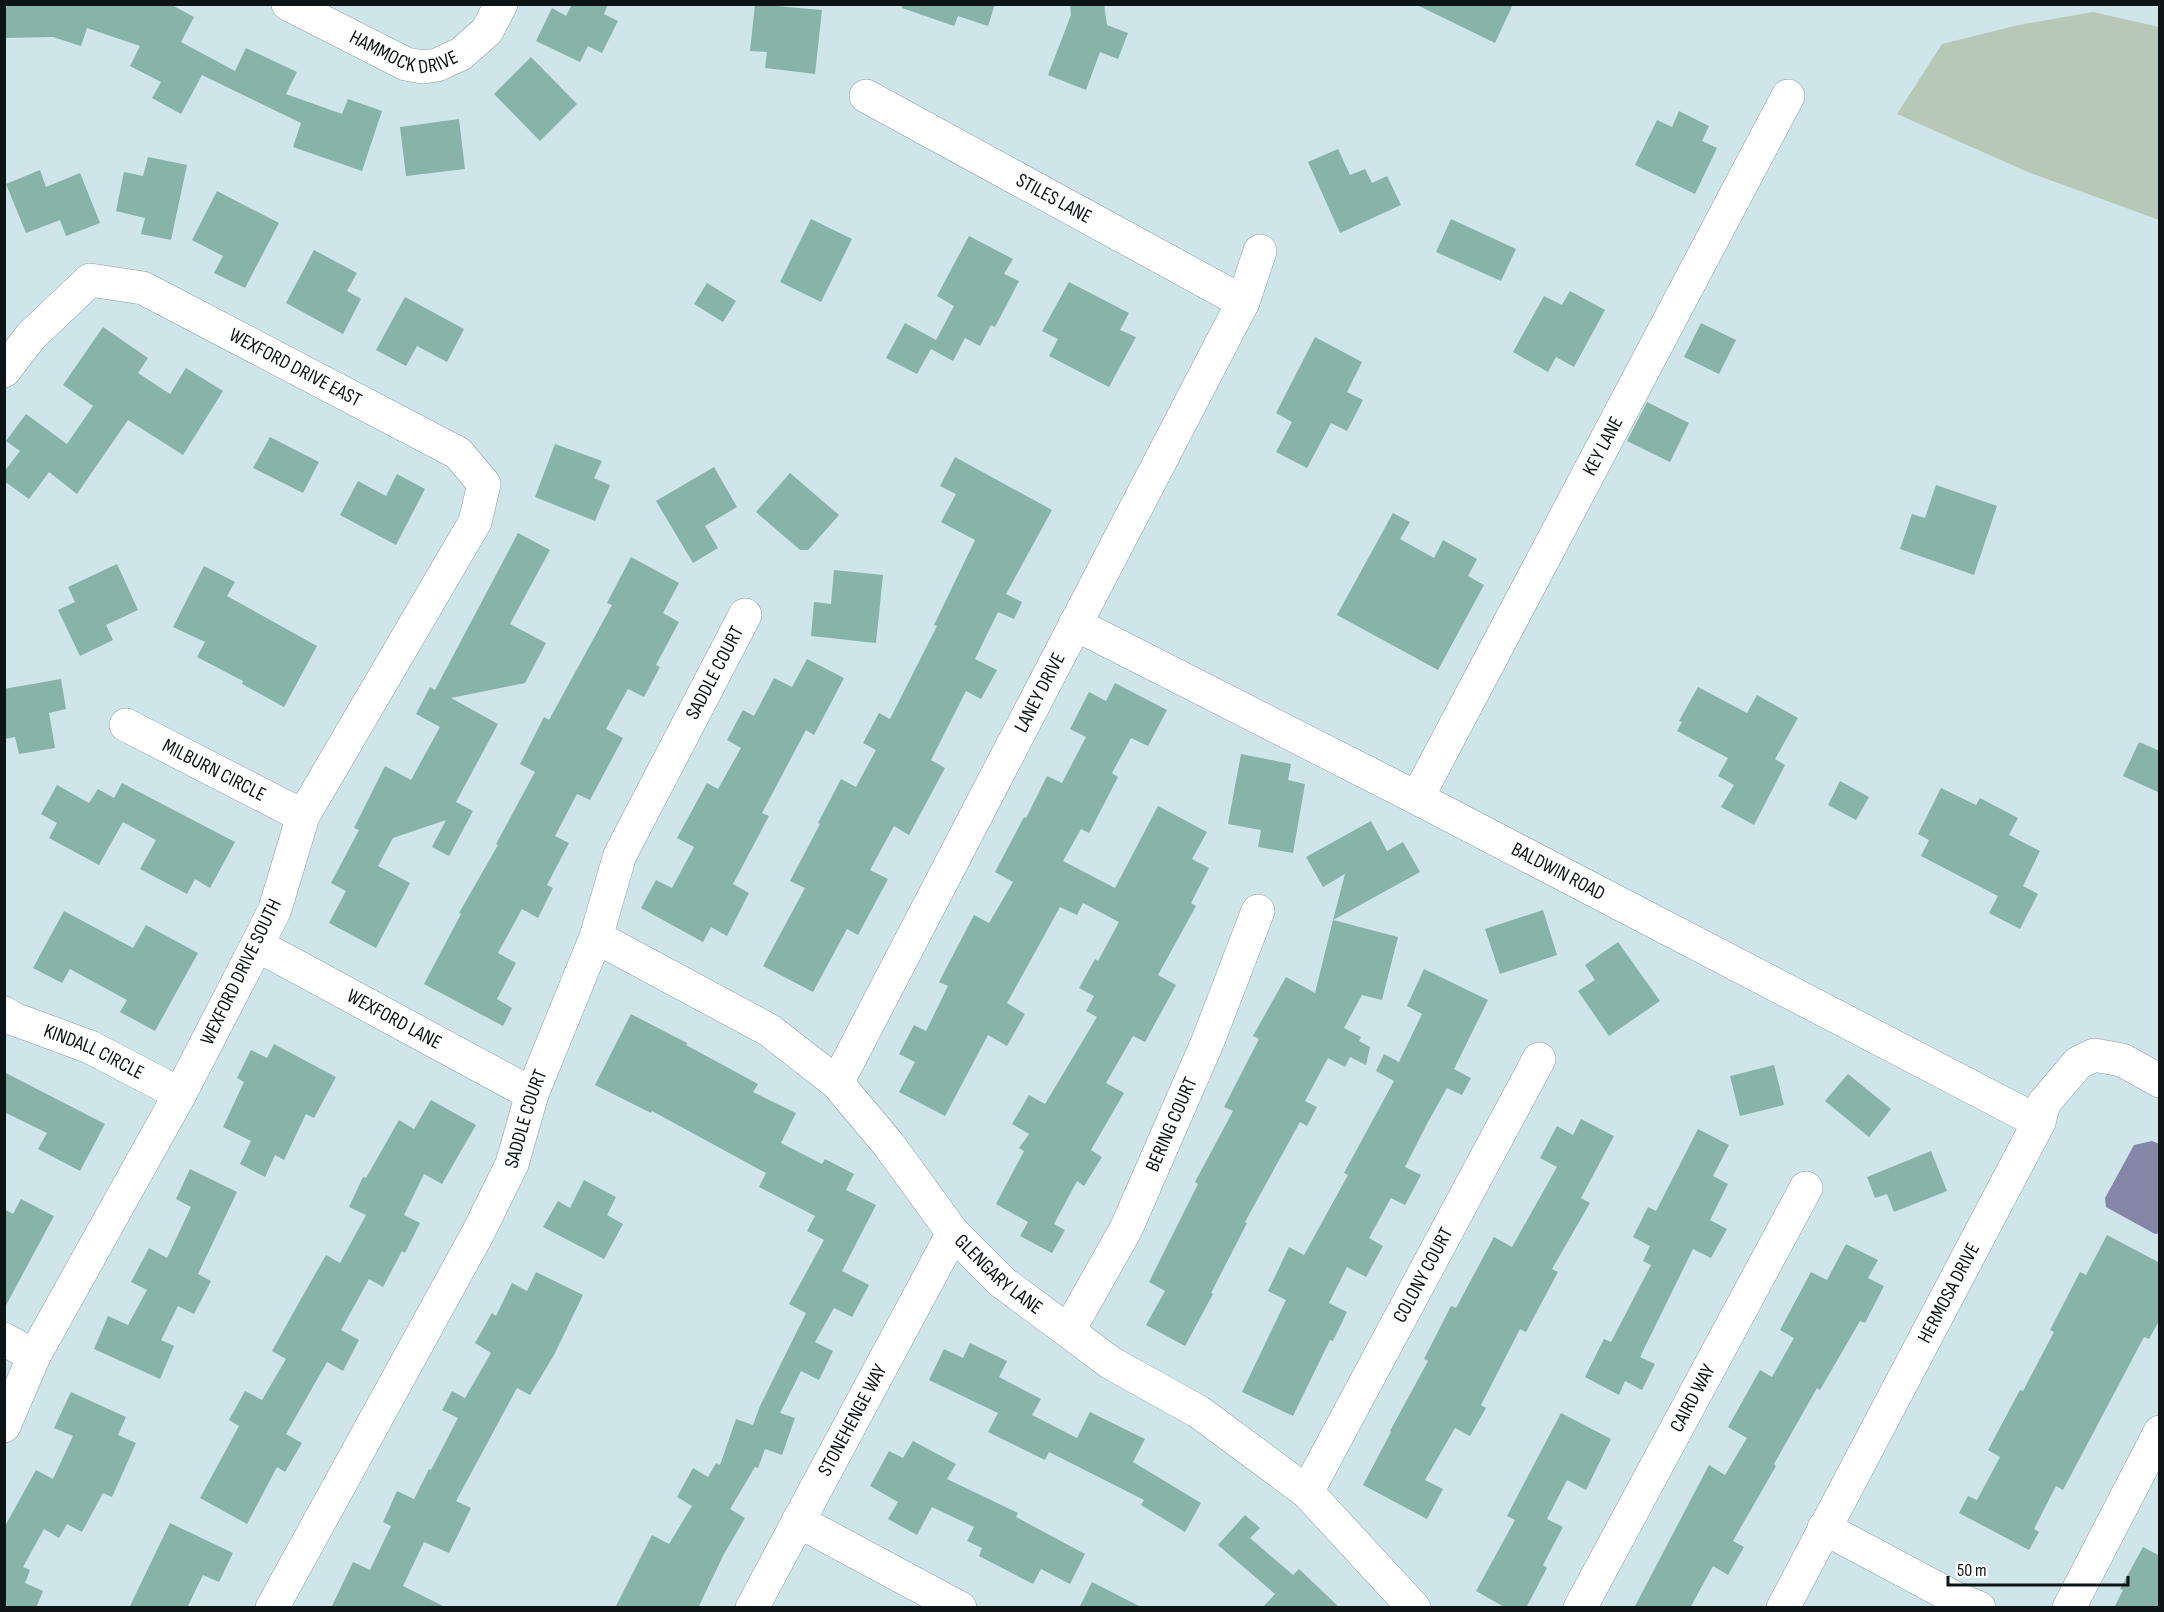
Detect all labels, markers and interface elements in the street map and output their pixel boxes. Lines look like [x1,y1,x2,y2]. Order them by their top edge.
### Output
street label: HAMMOCK DRIVE [346,25,462,80]
street label: STILES LANE [1012,168,1096,229]
street label: WEXFORD DRIVE EAST [225,323,366,412]
street label: KEY LANE [1578,412,1628,480]
street label: SADDLE COURT [681,622,749,724]
street label: LANEY DRIVE [1009,649,1071,737]
street label: MILBURN CIRCLE [158,734,270,807]
street label: BALDWIN ROAD [1507,837,1609,906]
street label: WEXFORD DRIVE SOUTH [195,895,287,1049]
street label: WEXFORD LANE [343,984,446,1055]
street label: KINDALL CIRCLE [40,1019,148,1085]
street label: SADDLE COURT [499,1066,553,1171]
street label: BERING COURT [1141,1074,1203,1175]
street label: COLONY COURT [1388,1223,1458,1327]
street label: GLENGARY LANE [949,1229,1047,1320]
street label: HERMOSA DRIVE [1913,1239,1985,1347]
street label: STONEHENGE WAY [813,1360,893,1480]
street label: CAIRD WAY [1665,1360,1721,1436]
scale bar [1948,1549,2128,1587]
text: 50 m [1957,1560,1987,1581]

